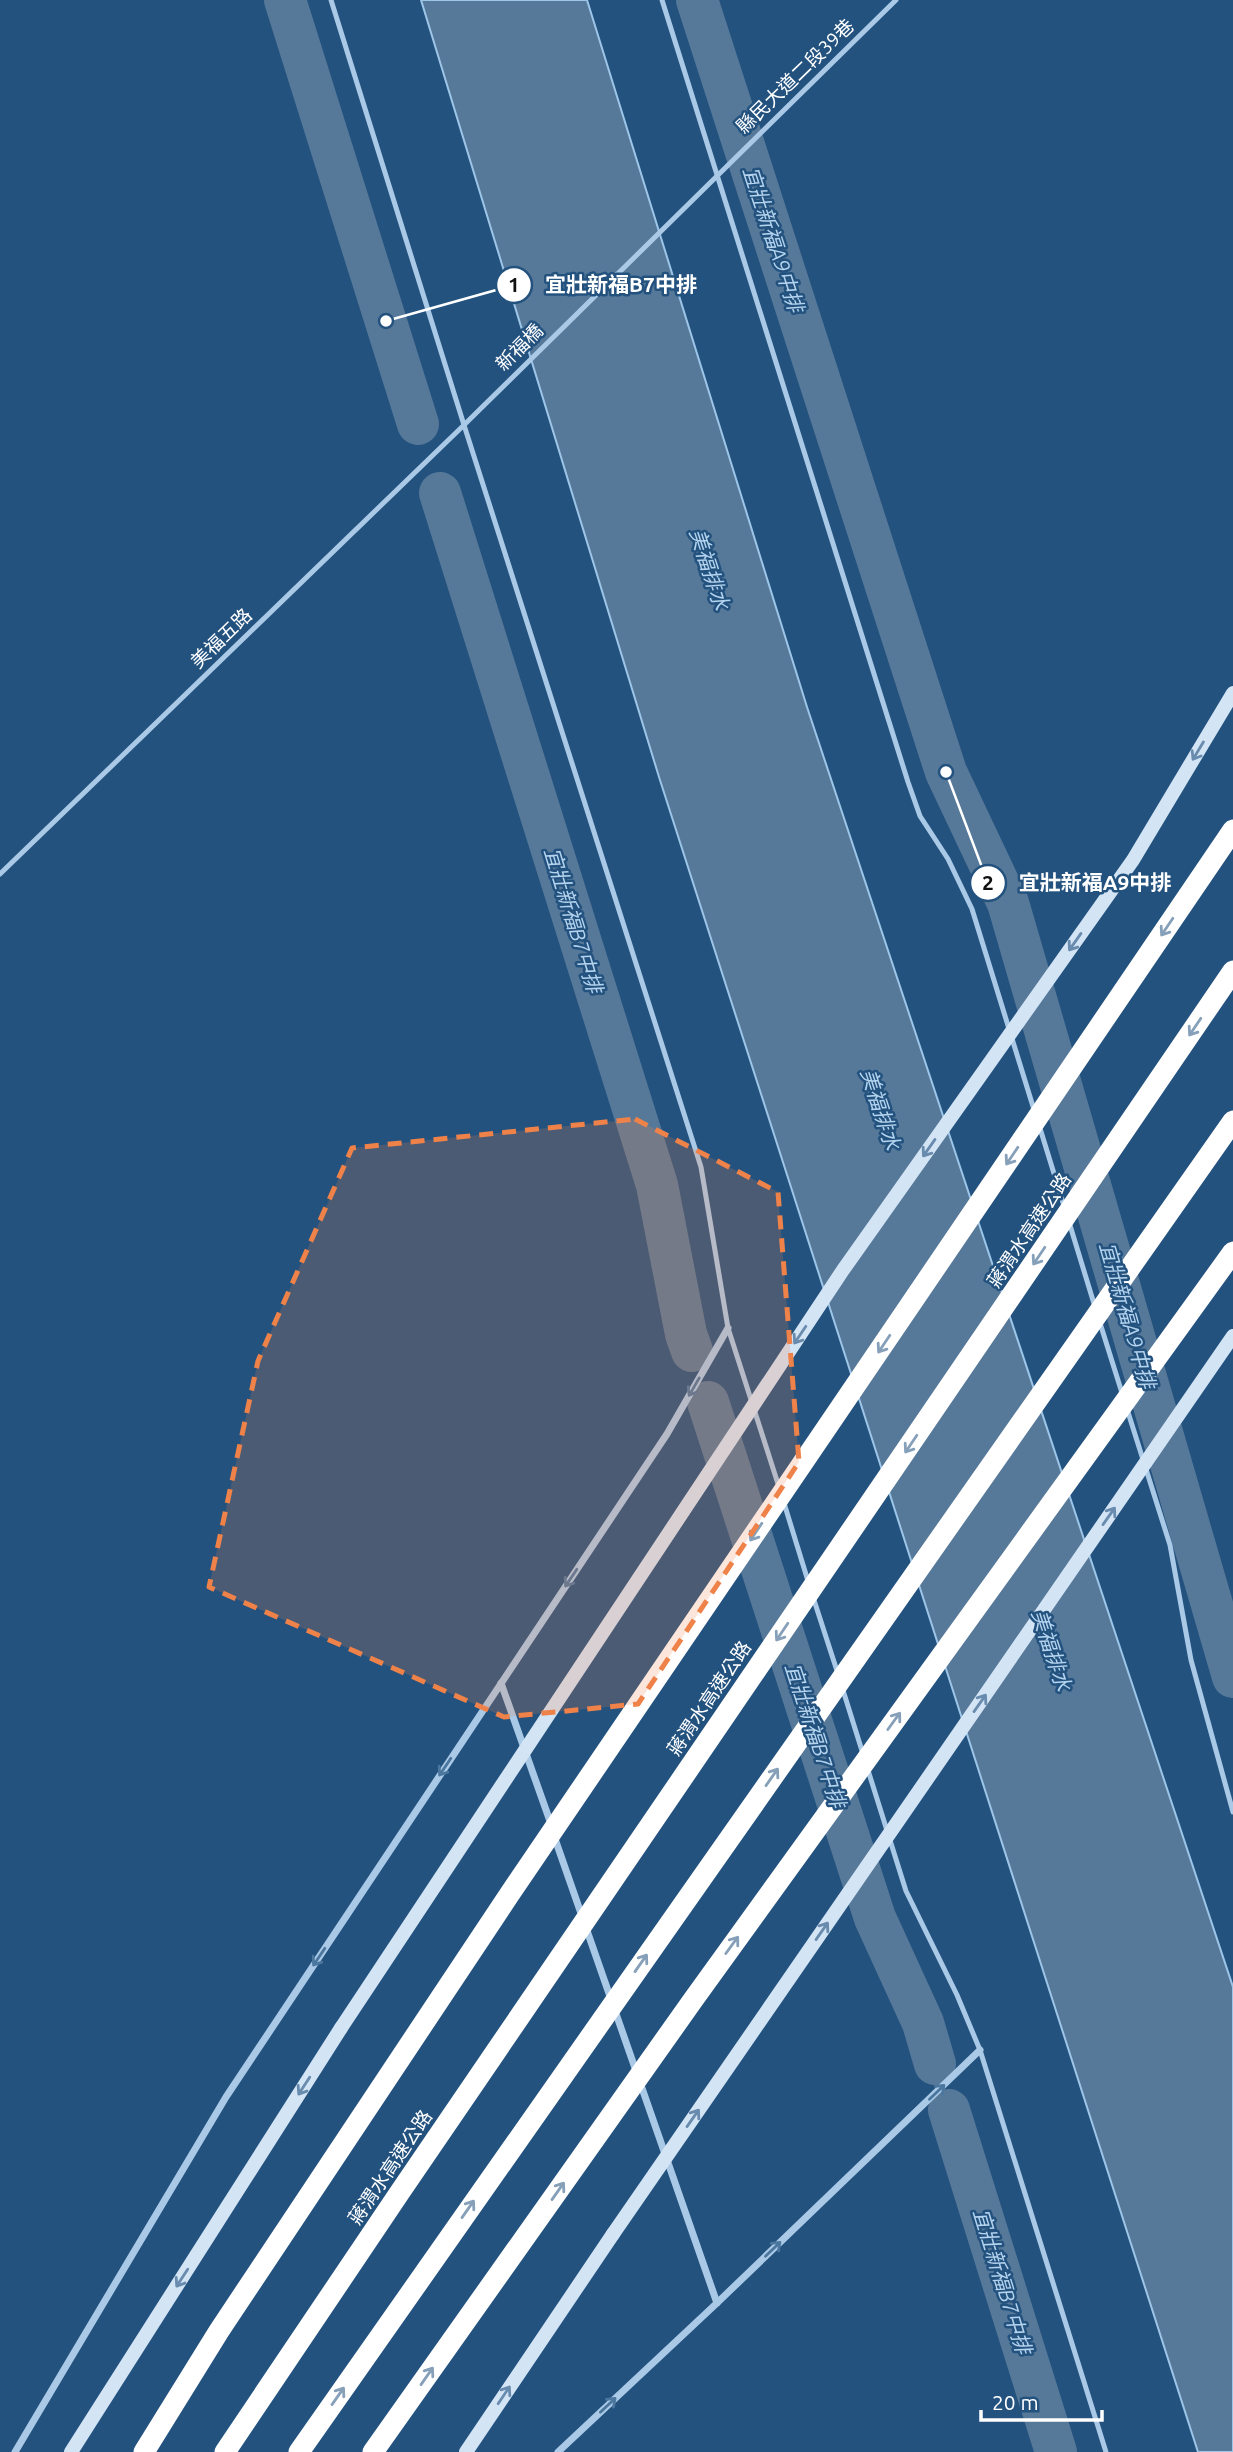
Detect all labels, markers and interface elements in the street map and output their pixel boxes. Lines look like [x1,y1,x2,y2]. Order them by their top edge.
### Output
street label: 縣民大道二段39巷 [732,14,858,138]
water label: 宜壯新福A9中排 [739,163,810,318]
callout: 宜壯新福B7中排 [496,264,711,306]
text: 1 [508,272,520,296]
text: 宜壯新福B7中排 [545,272,697,296]
street label: 新福橋 [491,319,547,375]
water label: 美福排水 [686,525,735,614]
street label: 美福五路 [186,604,256,672]
one-way arrow [1191,741,1205,761]
water label: 宜壯新福B7中排 [540,844,608,998]
callout: 宜壯新福A9中排 [970,862,1186,904]
text: 2 [982,870,994,894]
text: 宜壯新福A9中排 [1019,870,1171,894]
one-way arrow [1160,917,1174,936]
one-way arrow [1068,932,1082,951]
one-way arrow [1187,1017,1202,1036]
water label: 美福排水 [857,1065,906,1154]
one-way arrow [922,1138,936,1157]
one-way arrow [1005,1146,1019,1165]
street label: 蔣渭水高速公路 [983,1169,1075,1291]
water label: 宜壯新福A9中排 [1096,1239,1161,1394]
one-way arrow [1032,1246,1046,1265]
one-way arrow [793,1325,807,1345]
one-way arrow [877,1334,891,1353]
one-way arrow [687,1376,701,1396]
one-way arrow [903,1433,917,1453]
one-way arrow [1102,1507,1116,1526]
one-way arrow [749,1522,763,1541]
one-way arrow [564,1568,578,1587]
water label: 美福排水 [1028,1606,1077,1695]
one-way arrow [775,1621,789,1641]
street label: 蔣渭水高速公路 [663,1637,755,1759]
water label: 宜壯新福B7中排 [781,1660,852,1813]
one-way arrow [973,1694,987,1713]
one-way arrow [887,1712,901,1731]
one-way arrow [438,1757,452,1777]
one-way arrow [765,1768,779,1787]
one-way arrow [815,1922,829,1941]
one-way arrow [725,1936,740,1955]
one-way arrow [312,1947,326,1966]
one-way arrow [634,1954,648,1973]
one-way arrow [297,2076,312,2095]
one-way arrow [929,2083,946,2100]
street label: 蔣渭水高速公路 [344,2106,436,2228]
one-way arrow [686,2109,700,2128]
one-way arrow [551,2182,565,2201]
one-way arrow [461,2200,475,2219]
water label: 宜壯新福B7中排 [969,2205,1037,2359]
one-way arrow [764,2241,781,2258]
one-way arrow [175,2267,189,2287]
one-way arrow [420,2367,434,2386]
scale bar [981,2378,1102,2422]
one-way arrow [497,2386,511,2406]
one-way arrow [331,2387,345,2406]
text: 20 m [992,2390,1039,2414]
one-way arrow [599,2397,616,2414]

